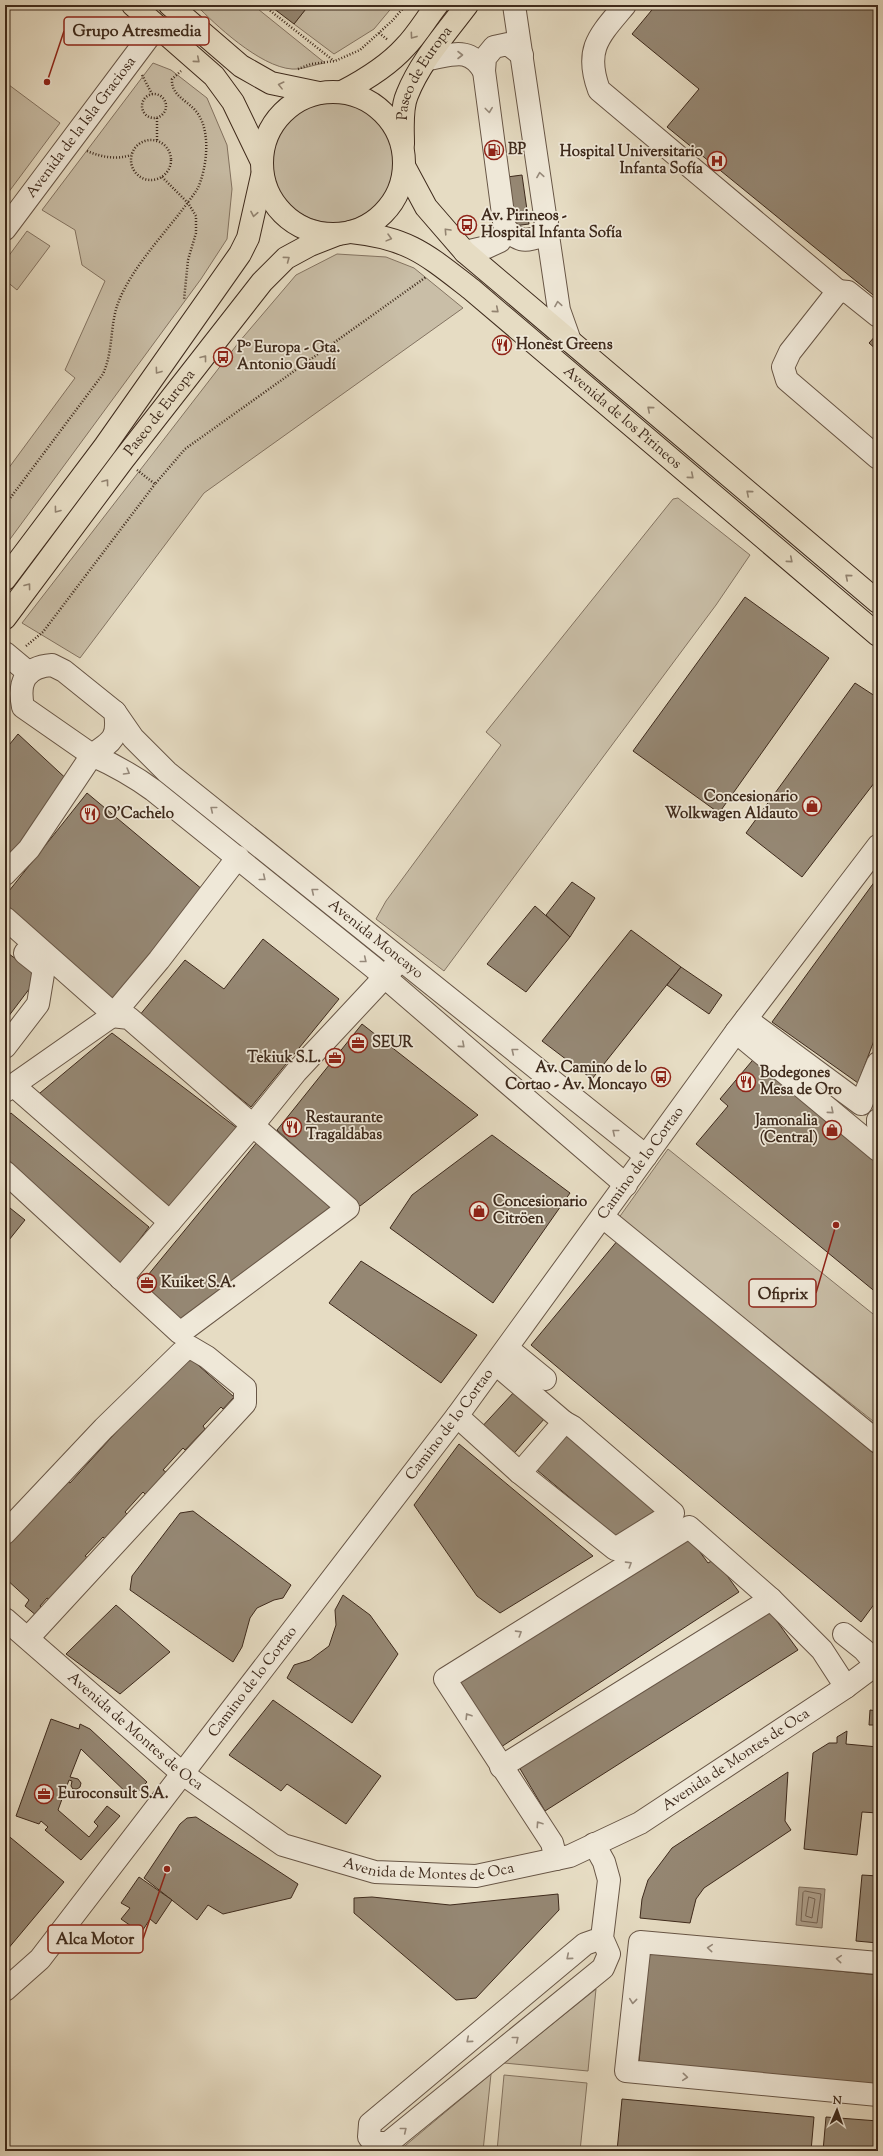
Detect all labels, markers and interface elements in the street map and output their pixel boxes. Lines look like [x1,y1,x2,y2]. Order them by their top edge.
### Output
callout: Grupo Atresmedia [64,17,209,45]
text: Grupo Atresmedia [73,21,202,44]
street label: Paseo de Europa [392,22,457,121]
one-way arrow [411,32,418,39]
one-way arrow [457,51,463,59]
street label: Avenida de la Isla Graciosa [21,52,141,203]
one-way arrow [192,56,200,63]
one-way arrow [278,82,284,90]
one-way arrow [484,107,493,113]
fuel station icon: BP [483,139,505,161]
place label: BP [508,140,526,161]
place label: Hospital Universitario Infanta Sofía [560,142,703,180]
hospital icon: Hospital Universitario Infanta Sofía [706,150,728,172]
one-way arrow [536,172,545,179]
place label: Av. Pirineos - Hospital Infanta Sofía [481,206,622,244]
one-way arrow [250,211,259,217]
bus stop icon: Av. Pirineos - Hospital Infanta Sofía [456,214,478,236]
one-way arrow [445,229,452,236]
one-way arrow [386,233,393,242]
one-way arrow [282,256,289,263]
one-way arrow [554,301,563,307]
one-way arrow [491,306,499,313]
restaurant icon: Honest Greens [491,334,513,356]
place label: Honest Greens [516,335,613,356]
place label: Pº Europa - Gta. Antonio Gaudí [237,338,341,376]
bus stop icon: Pº Europa - Gta. Antonio Gaudí [212,346,234,368]
one-way arrow [199,355,206,363]
street label: Avenida de los Pirineos [559,361,686,474]
street label: Paseo de Europa [119,365,200,461]
one-way arrow [156,367,163,374]
one-way arrow [647,407,655,414]
one-way arrow [687,471,694,478]
one-way arrow [101,480,108,487]
one-way arrow [746,491,754,498]
one-way arrow [54,506,61,513]
one-way arrow [786,556,793,563]
one-way arrow [846,575,853,582]
one-way arrow [23,584,30,591]
one-way arrow [123,768,130,775]
place label: Concesionario Wolkwagen Aldauto [665,787,798,825]
shop icon: Concesionario Wolkwagen Aldauto [801,795,823,817]
restaurant icon: O'Cachelo [79,803,101,825]
place label: O'Cachelo [104,804,174,825]
one-way arrow [210,807,217,814]
one-way arrow [259,873,266,880]
one-way arrow [311,889,318,896]
street label: Avenida Moncayo [323,894,428,984]
one-way arrow [359,955,367,962]
office icon: SEUR [347,1032,369,1054]
place label: SEUR [372,1033,413,1054]
one-way arrow [458,1040,465,1047]
office icon: Tekiuk S.L. [324,1047,346,1069]
place label: Tekiuk S.L. [247,1048,321,1069]
one-way arrow [511,1049,518,1056]
place label: Av. Camino de lo Cortao - Av. Moncayo [505,1058,647,1096]
place label: Bodegones Mesa de Oro [760,1063,842,1101]
bus stop icon: Av. Camino de lo Cortao - Av. Moncayo [650,1066,672,1088]
restaurant icon: Bodegones Mesa de Oro [735,1071,757,1093]
street label: Camino de lo Cortao [593,1102,689,1224]
one-way arrow [826,1106,833,1113]
place label: Restaurante Tragaldabas [306,1108,383,1146]
place label: Jamonalia (Central) [754,1111,818,1149]
restaurant icon: Restaurante Tragaldabas [281,1116,303,1138]
shop icon: Jamonalia (Central) [821,1119,843,1141]
one-way arrow [613,1130,620,1137]
place label: Concesionario Citröen [493,1192,587,1230]
shop icon: Concesionario Citröen [468,1200,490,1222]
office icon: Kuiket S.A. [136,1272,158,1294]
place label: Kuiket S.A. [161,1273,236,1294]
callout: Ofiprix [749,1279,816,1307]
text: Ofiprix [758,1284,808,1307]
street label: Camino de lo Cortao [401,1364,499,1485]
one-way arrow [625,1561,632,1569]
street label: Camino de lo Cortao [203,1622,302,1742]
one-way arrow [515,1630,522,1638]
street label: Avenida de Montes de Oca [63,1667,207,1796]
street label: Avenida de Montes de Oca [658,1703,814,1816]
one-way arrow [466,1713,473,1720]
office icon: Euroconsult S.A. [33,1783,55,1805]
place label: Euroconsult S.A. [58,1784,169,1805]
one-way arrow [537,1822,544,1829]
street label: Avenida de Montes de Oca [340,1853,516,1887]
callout: Alca Motor [48,1925,143,1953]
text: Alca Motor [56,1929,135,1952]
one-way arrow [707,1944,713,1953]
one-way arrow [567,1953,574,1960]
one-way arrow [836,1955,842,1964]
one-way arrow [629,1998,638,2004]
one-way arrow [467,2036,474,2043]
one-way arrow [511,2037,518,2044]
one-way arrow [682,2072,688,2081]
north arrow [817,2090,857,2130]
text: N [832,2093,842,2109]
one-way arrow [399,2127,407,2134]

